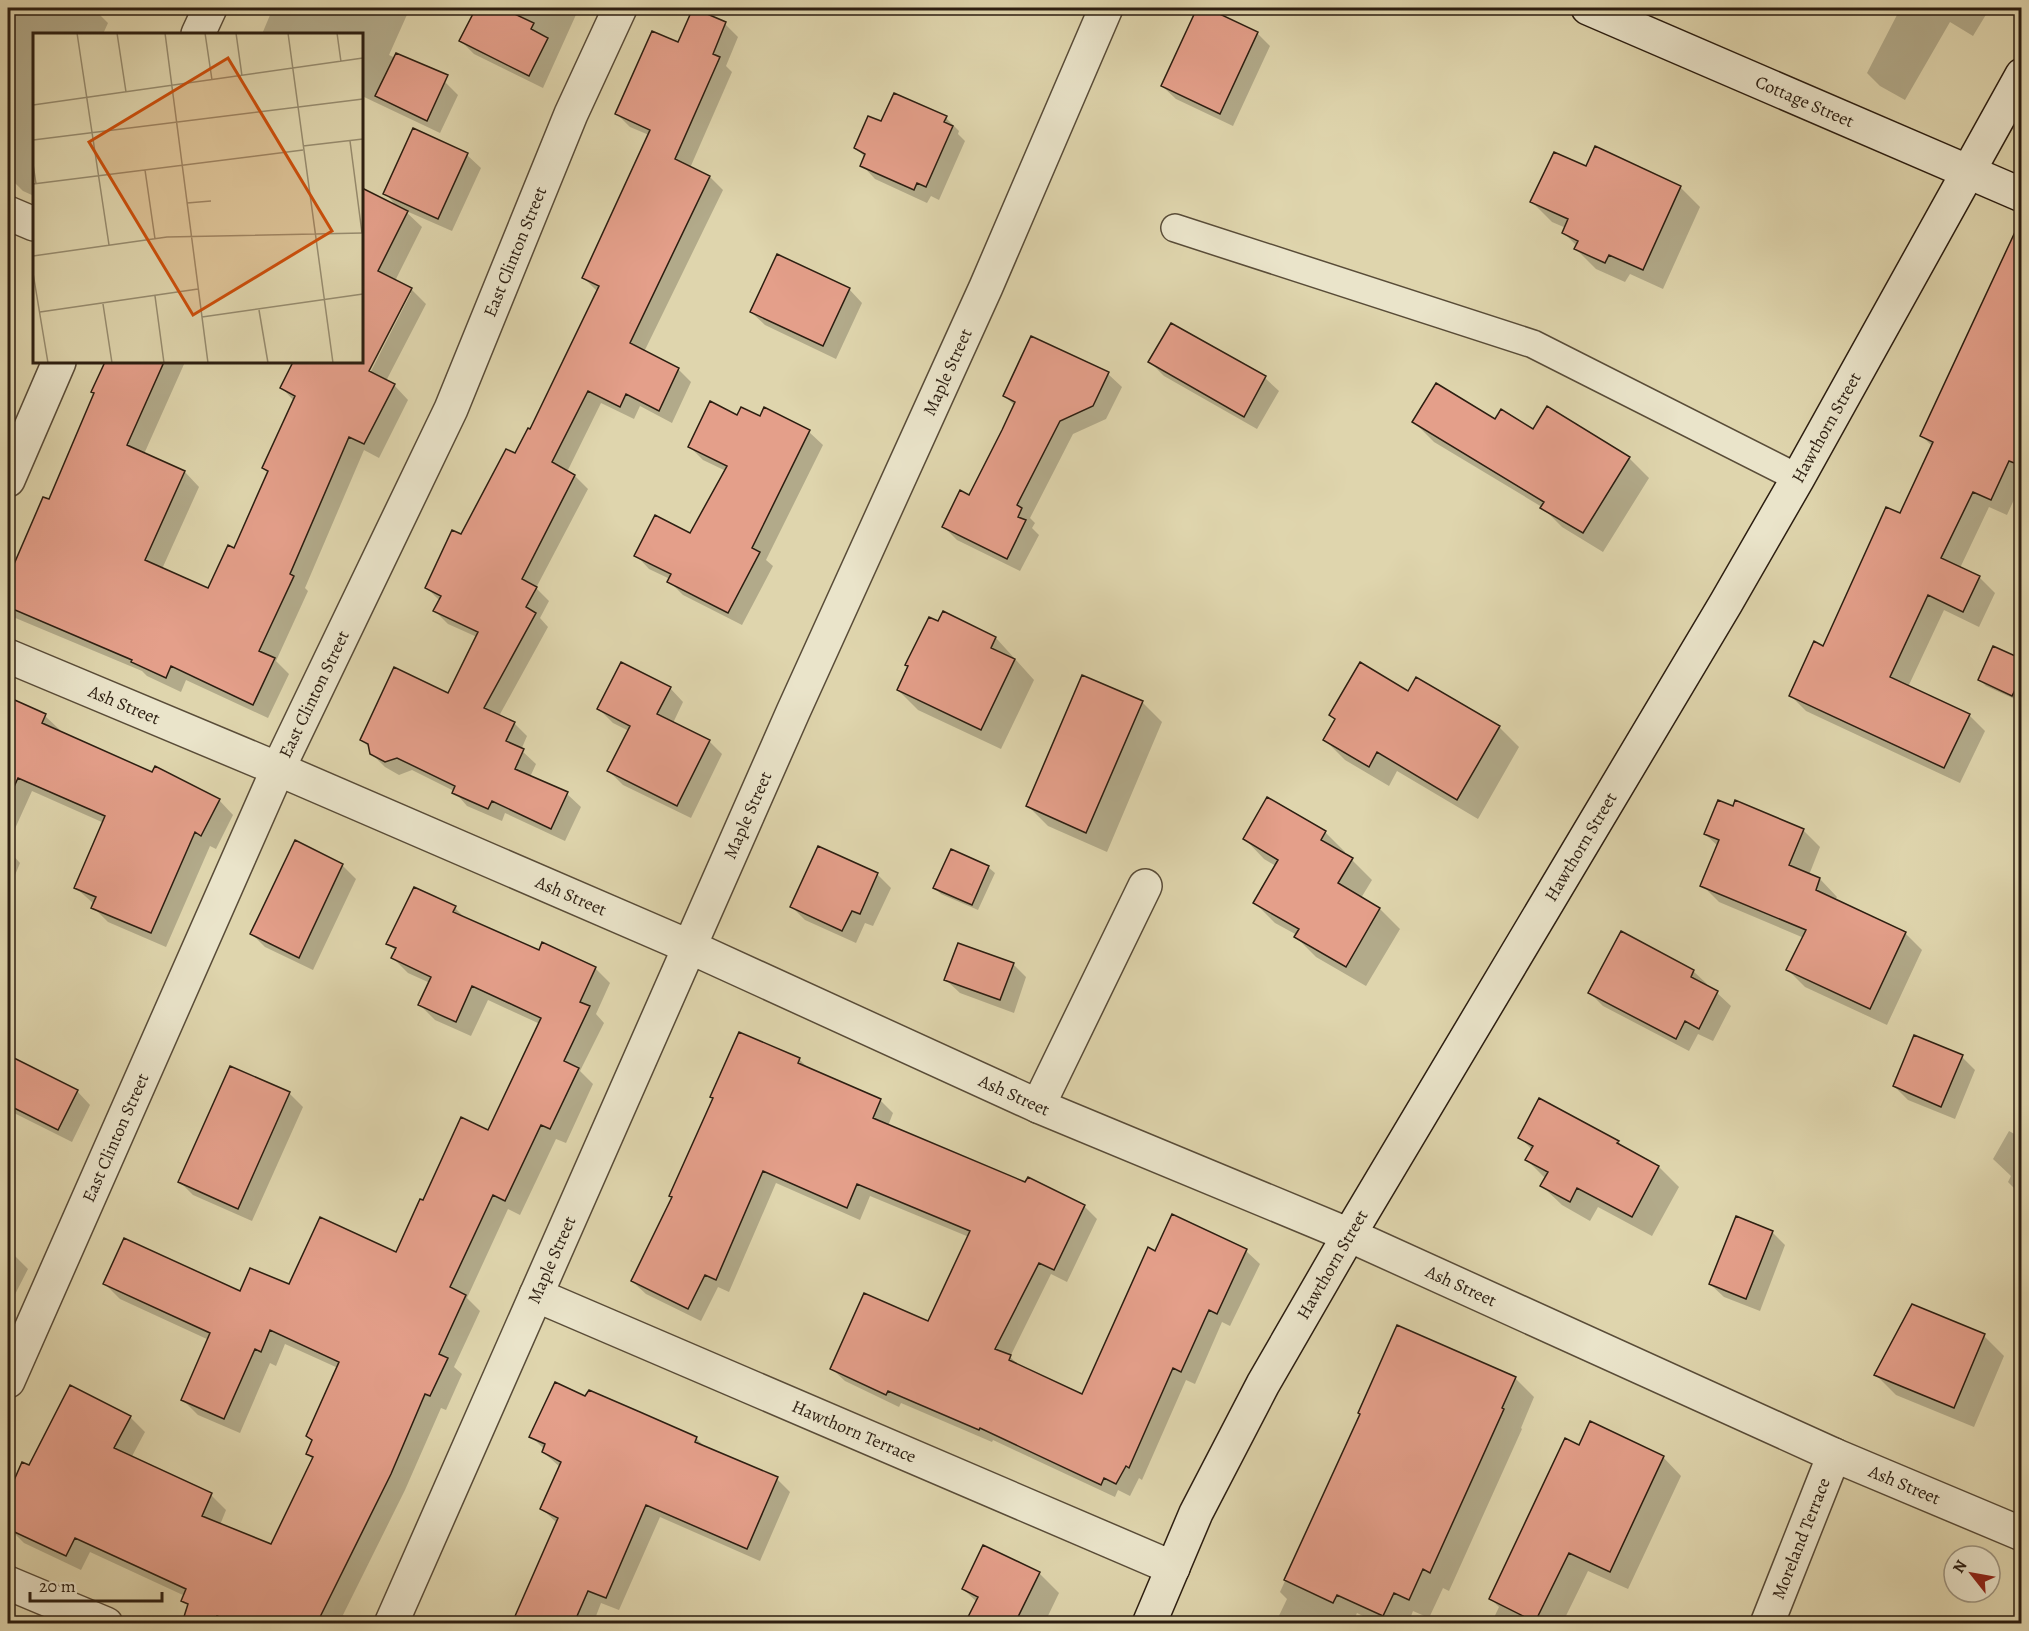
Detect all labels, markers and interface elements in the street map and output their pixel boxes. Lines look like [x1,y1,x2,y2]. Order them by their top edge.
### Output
inset map [33,33,363,363]
street label: Cottage Street [1752,70,1858,133]
street label: East Clinton Street [478,183,552,321]
street label: Maple Street [917,325,978,420]
street label: Hawthorn Street [1786,368,1867,487]
street label: East Clinton Street [273,626,355,762]
street label: Ash Street [84,679,164,730]
street label: Maple Street [718,767,777,863]
street label: Hawthorn Street [1539,788,1622,906]
street label: Ash Street [531,869,610,922]
street label: Ash Street [974,1068,1053,1122]
street label: East Clinton Street [76,1069,154,1206]
street label: Hawthorn Street [1291,1205,1374,1324]
street label: Maple Street [522,1212,581,1307]
street label: Ash Street [1421,1259,1500,1312]
street label: Hawthorn Terrace [788,1394,920,1469]
street label: Ash Street [1864,1459,1944,1510]
street label: Moreland Terrace [1766,1474,1836,1603]
north arrow [1942,1544,2002,1604]
text: N [1948,1556,1973,1577]
scale bar [30,1565,162,1603]
text: 20 m [39,1574,76,1598]

